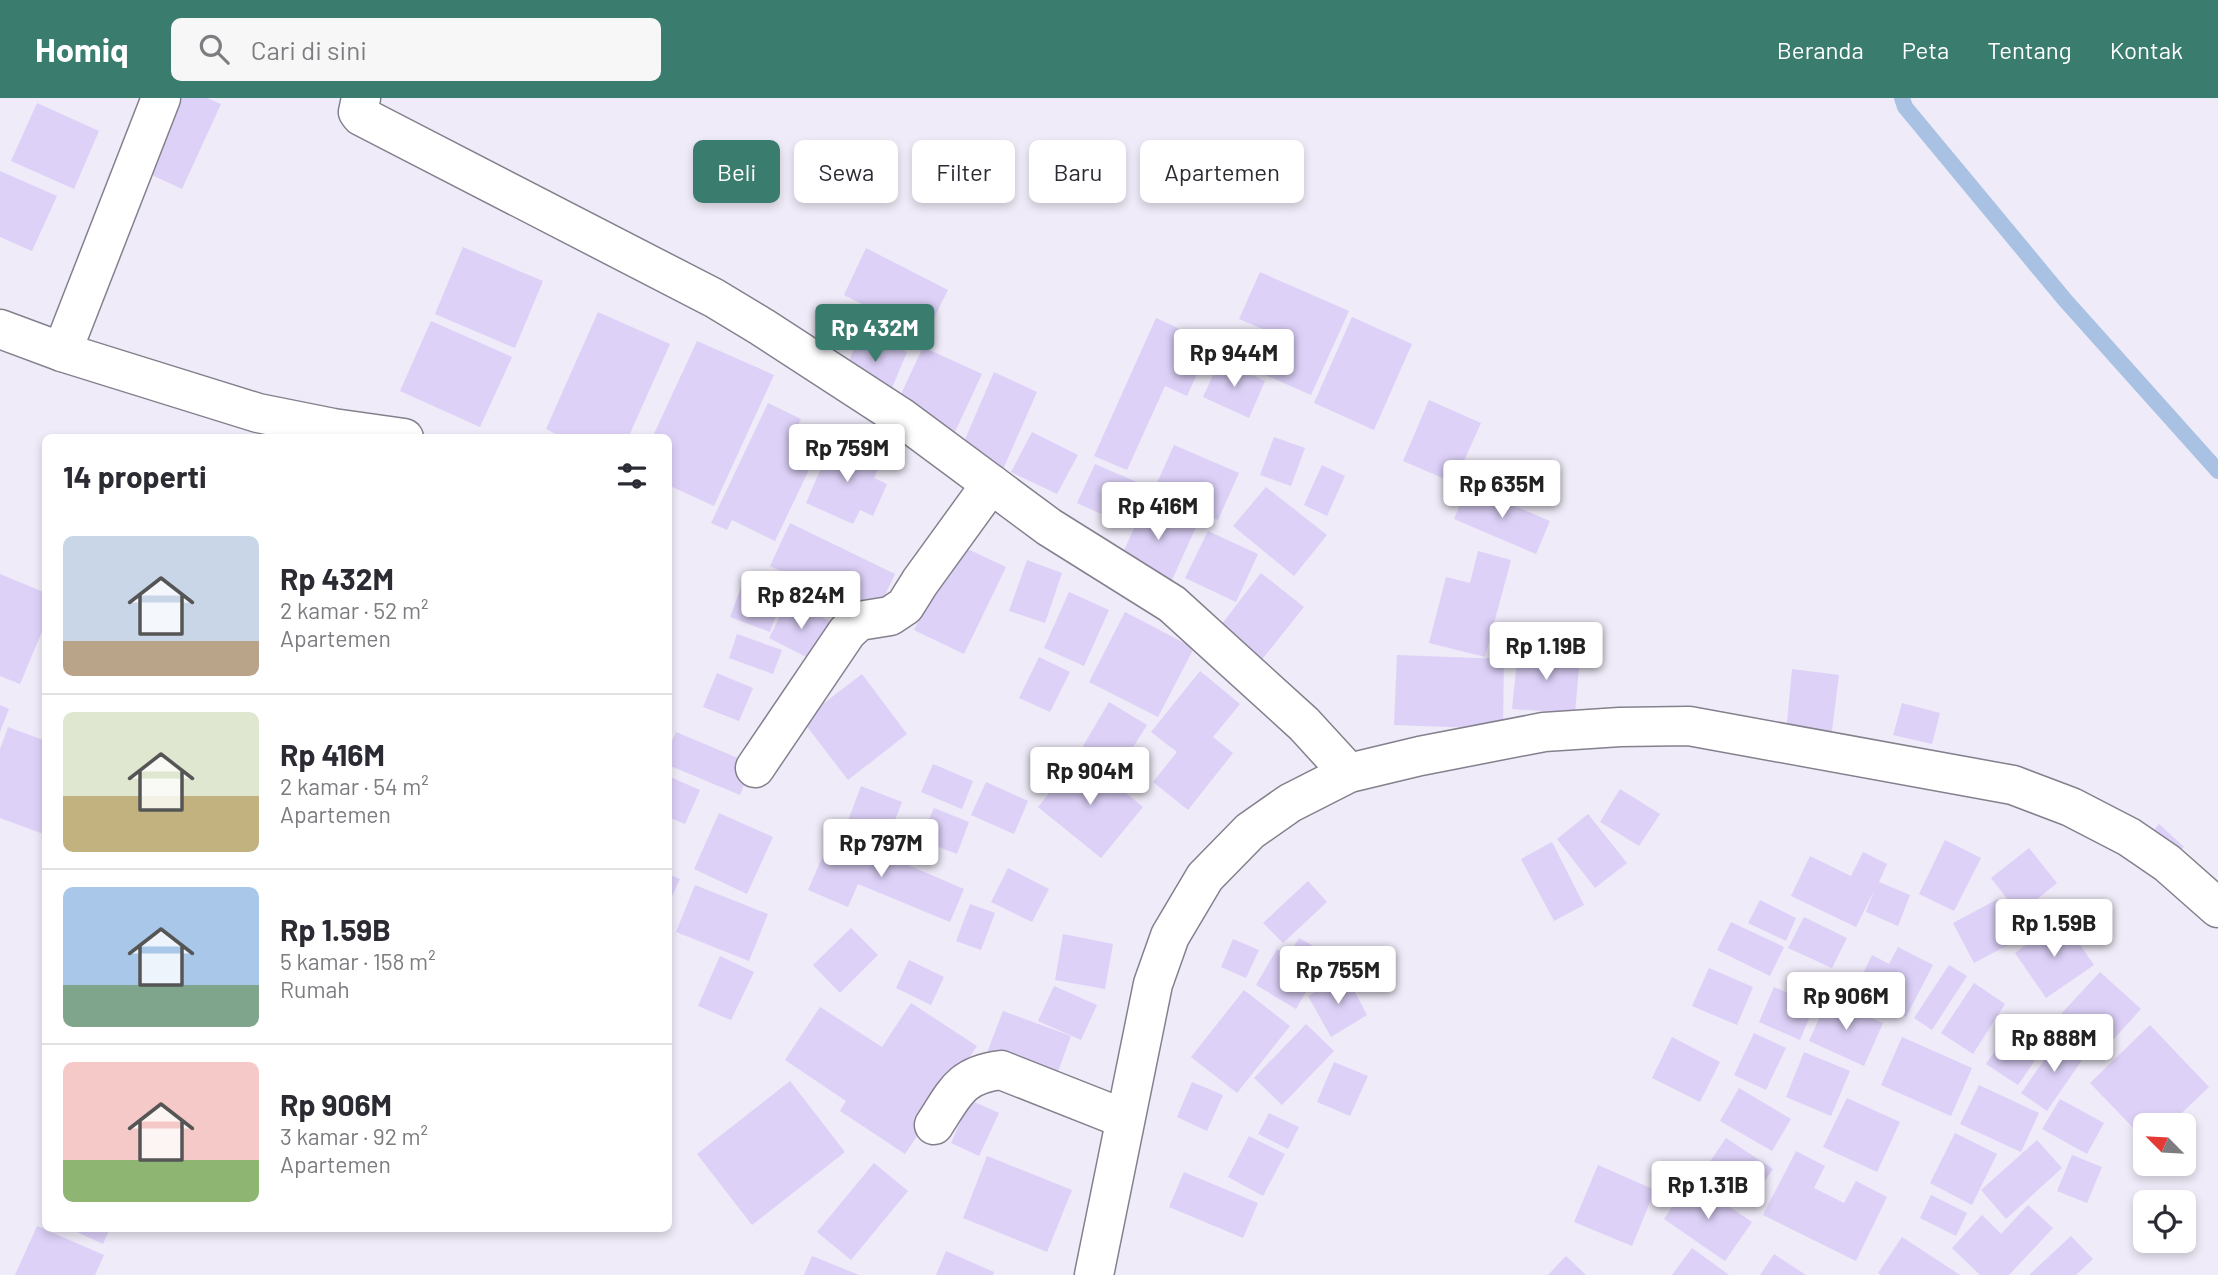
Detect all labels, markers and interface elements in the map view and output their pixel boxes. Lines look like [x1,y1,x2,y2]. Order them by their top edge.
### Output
search box [171,18,661,81]
text: Homiq [35,29,129,69]
icon: search [195,30,233,68]
text: Cari di sini [251,34,367,65]
text: Beranda [1777,35,1864,64]
text: Peta [1902,35,1949,64]
text: Tentang [1987,35,2072,64]
text: Kontak [2110,35,2183,64]
chip: Beli [693,140,780,203]
chip: Sewa [794,140,898,203]
chip: Filter [912,140,1015,203]
chip: Baru [1029,140,1126,203]
chip: Apartemen [1140,140,1304,203]
pin: Rp 432M [810,304,940,364]
text: Rp 432M [831,313,919,341]
pin: Rp 944M [1169,330,1299,389]
text: Rp 944M [1190,338,1278,366]
pin: Rp 759M [782,424,912,484]
text: Rp 759M [805,433,889,461]
icon: filters [613,457,651,495]
text: 14 properti [63,458,207,494]
pin: Rp 635M [1437,460,1567,520]
text: Rp 635M [1459,469,1545,497]
pin: Rp 416M [1093,482,1223,542]
text: Rp 416M [1118,491,1198,519]
text: Rp 432M [280,560,394,596]
icon: home [119,564,203,648]
pin: Rp 824M [736,572,866,631]
text: Rp 824M [757,580,845,608]
text: 2 kamar · 52 m² [280,596,428,624]
pin: Rp 1.19B [1474,622,1618,682]
text: Apartemen [280,624,391,652]
text: Rp 1.19B [1506,631,1586,659]
text: Rp 416M [280,736,385,772]
icon: home [119,740,203,824]
pin: Rp 904M [1025,748,1155,807]
text: Rp 904M [1046,756,1134,784]
text: 2 kamar · 54 m² [280,772,429,800]
text: Apartemen [280,800,391,828]
pin: Rp 797M [816,820,946,879]
text: Rp 797M [839,828,923,856]
pin: Rp 1.59B [1982,900,2126,959]
text: Rp 1.59B [2011,908,2097,936]
text: Rp 1.59B [280,911,391,947]
icon: home [119,915,203,999]
pin: Rp 755M [1273,946,1403,1006]
text: 5 kamar · 158 m² [280,947,436,975]
text: Rp 755M [1296,955,1380,983]
pin: Rp 906M [1781,972,1911,1032]
text: Rumah [280,975,350,1003]
text: Rp 906M [1803,981,1889,1009]
pin: Rp 888M [1989,1014,2119,1074]
text: Rp 888M [2011,1023,2097,1051]
text: Rp 906M [280,1086,392,1122]
icon: home [119,1090,203,1174]
north arrow [2133,1113,2196,1176]
map controls [2133,1113,2196,1253]
text: 3 kamar · 92 m² [280,1122,428,1150]
text: Apartemen [280,1150,391,1178]
pin: Rp 1.31B [1636,1162,1780,1221]
text: Rp 1.31B [1668,1170,1748,1198]
button: locate [2133,1190,2196,1253]

